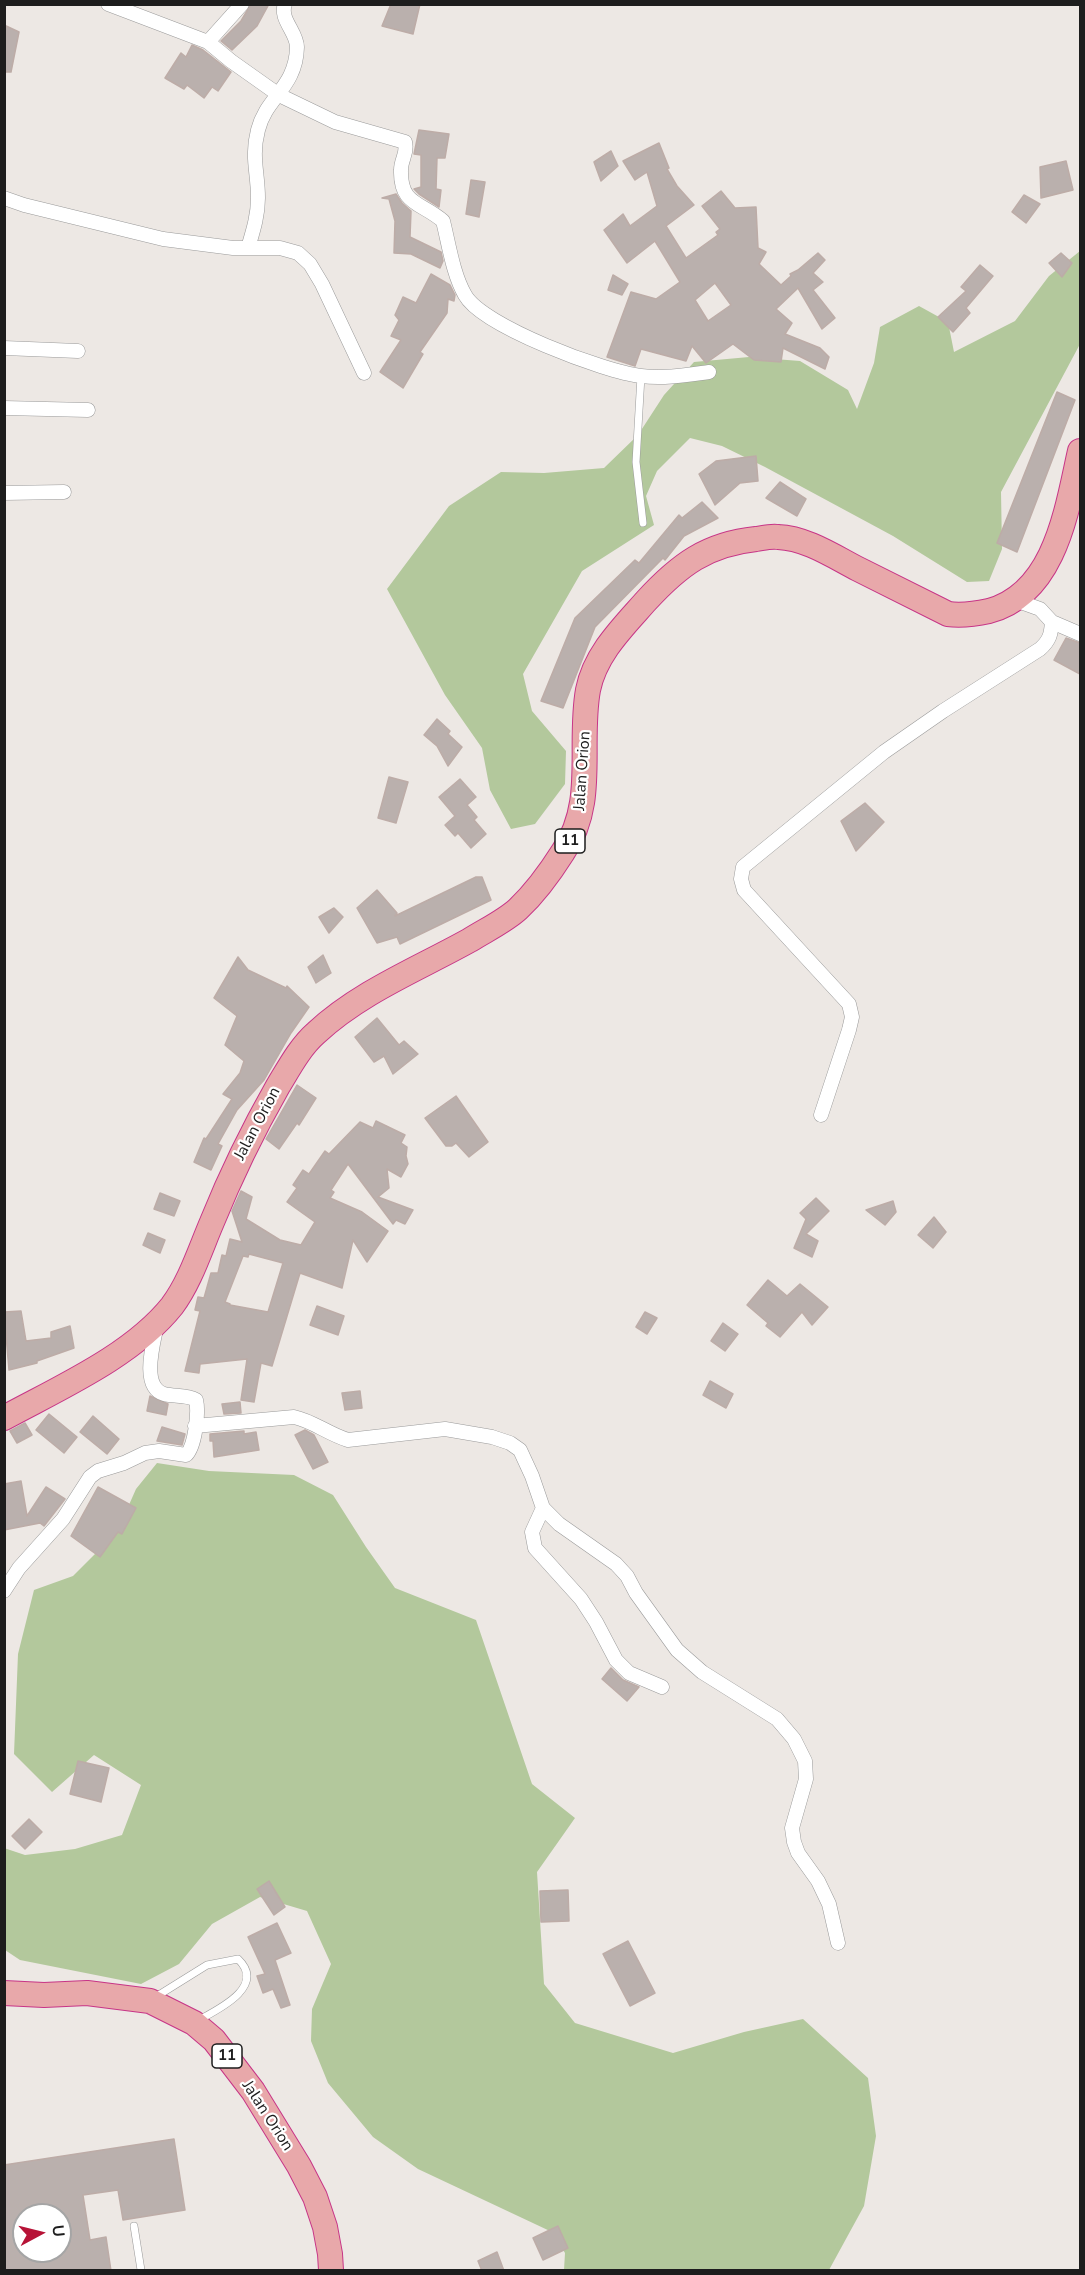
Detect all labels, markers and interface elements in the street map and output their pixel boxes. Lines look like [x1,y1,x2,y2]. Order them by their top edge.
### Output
street label: Jalan Orion [571,731,595,811]
road number: 11 [555,829,585,853]
street label: Jalan Orion [231,1084,285,1164]
road number: 11 [212,2044,242,2068]
street label: Jalan Orion [237,2077,297,2155]
north arrow [12,2203,72,2263]
text: U [46,2224,70,2238]

